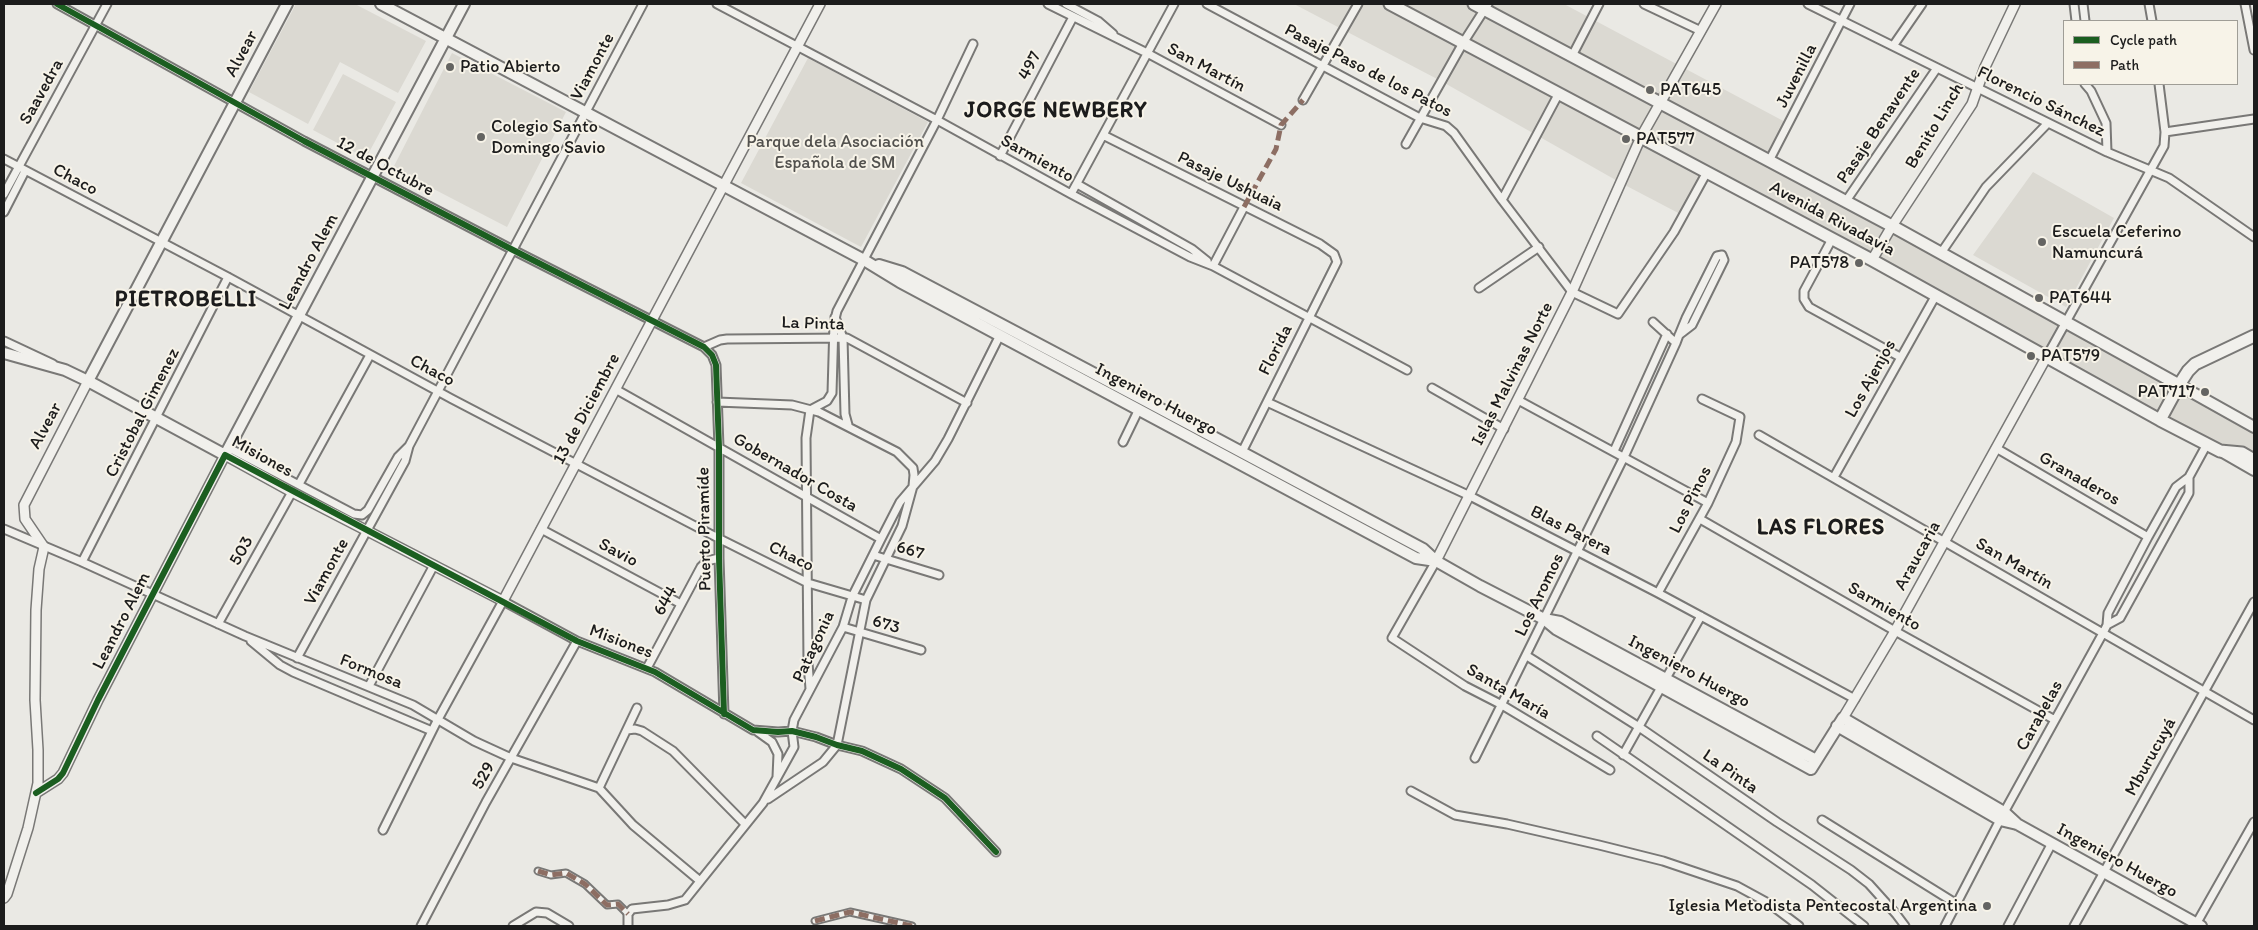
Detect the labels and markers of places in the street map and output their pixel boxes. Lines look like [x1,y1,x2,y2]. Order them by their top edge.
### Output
place label: Patio Abierto [460,56,560,78]
marker: Patio Abierto [444,61,456,73]
place label: PAT645 [1660,79,1721,101]
marker: PAT645 [1644,84,1656,96]
place label: Colegio Santo Domingo Savio [491,116,605,158]
place label: PAT577 [1636,128,1695,150]
marker: Colegio Santo Domingo Savio [475,131,487,143]
marker: PAT577 [1620,133,1632,145]
place label: Escuela Ceferino Namuncurá [2052,221,2181,264]
marker: Escuela Ceferino Namuncurá [2036,236,2048,248]
place label: PAT578 [1789,252,1849,274]
marker: PAT578 [1853,257,1865,269]
place label: PAT644 [2049,287,2111,309]
marker: PAT644 [2033,292,2045,304]
place label: PAT579 [2041,345,2100,367]
marker: PAT579 [2025,350,2037,362]
place label: PAT717 [2137,381,2195,403]
marker: PAT717 [2199,386,2211,398]
place label: Iglesia Metodista Pentecostal Argentina [1669,895,1977,917]
marker: Iglesia Metodista Pentecostal Argentina [1981,900,1993,912]

